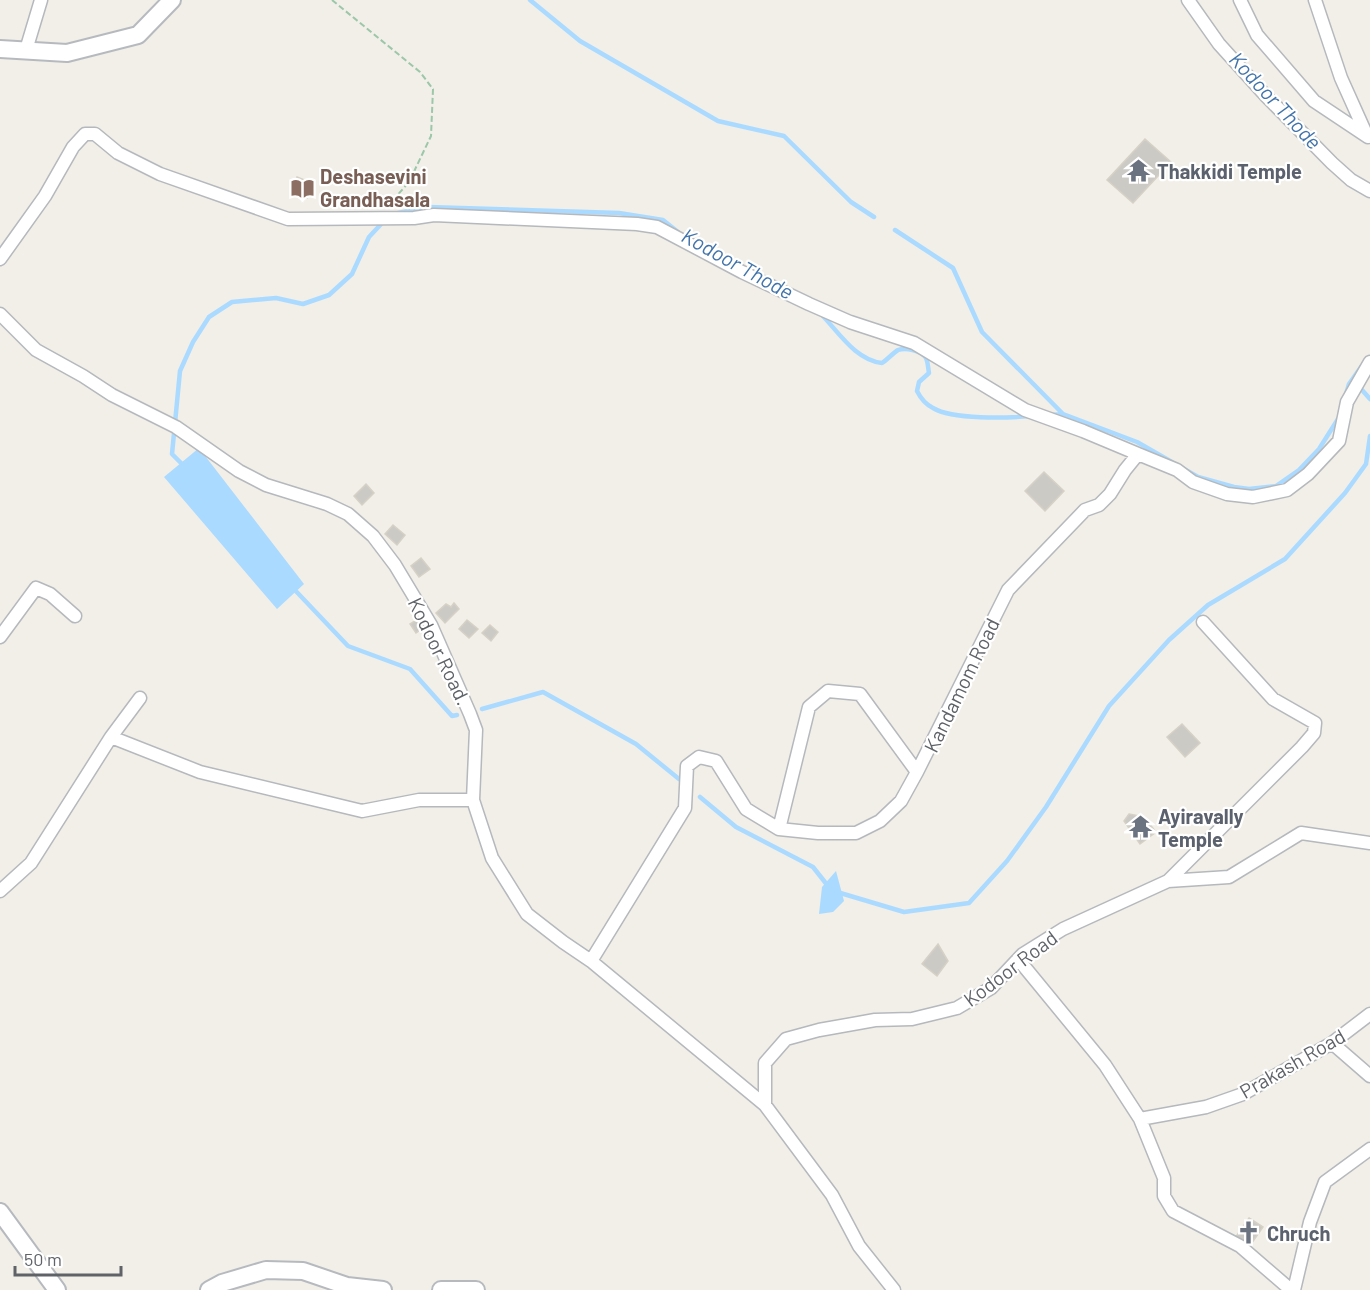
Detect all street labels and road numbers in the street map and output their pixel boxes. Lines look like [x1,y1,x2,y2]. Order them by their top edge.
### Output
street label: Kodoor Road. [404,593,476,709]
street label: Kandamom Road [918,614,1004,756]
street label: Kodoor Road [958,925,1062,1011]
street label: Prakash Road [1235,1023,1349,1103]

